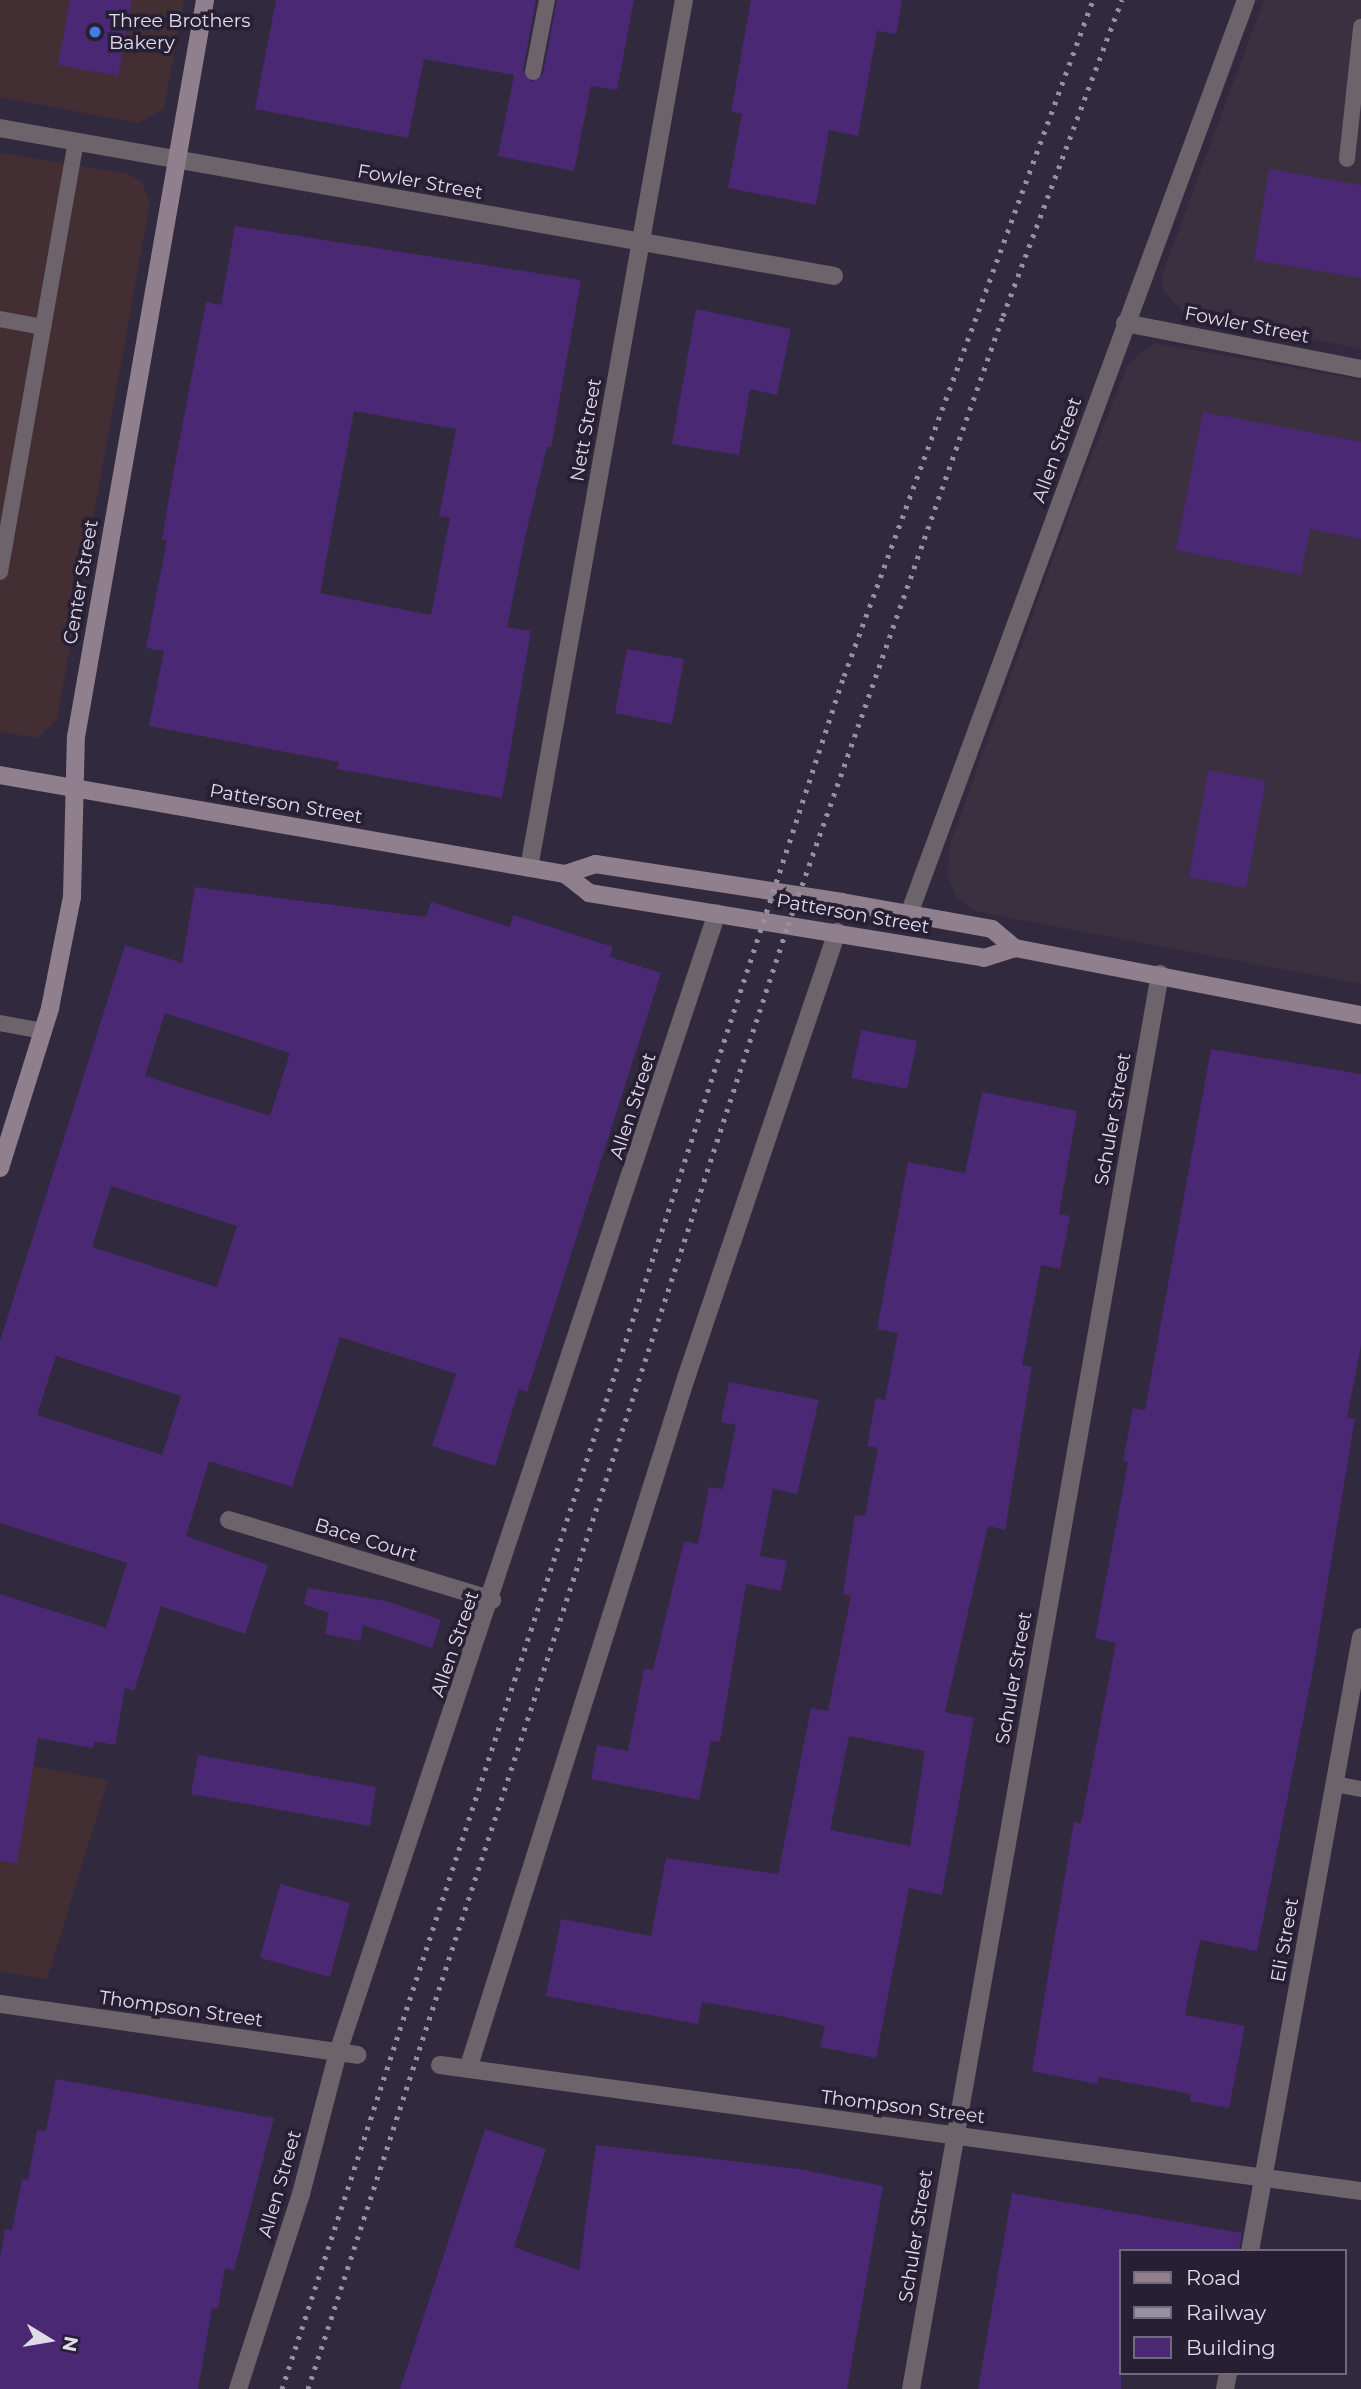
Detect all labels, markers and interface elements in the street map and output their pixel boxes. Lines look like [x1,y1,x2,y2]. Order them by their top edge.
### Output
place label: Three Brothers Bakery [109,10,251,54]
marker: Three Brothers Bakery [87,24,103,40]
street label: Fowler Street [356,160,484,204]
street label: Fowler Street [1183,302,1311,348]
street label: Nett Street [566,377,606,483]
street label: Allen Street [1027,394,1087,506]
street label: Center Street [59,518,103,646]
street label: Patterson Street [208,779,364,829]
street label: Patterson Street [775,889,931,939]
street label: Allen Street [605,1050,661,1162]
street label: Schuler Street [1090,1051,1136,1187]
street label: Bace Court [312,1514,420,1566]
street label: Allen Street [426,1588,484,1700]
street label: Schuler Street [991,1610,1037,1746]
street label: Eli Street [1266,1896,1304,1984]
street label: Thompson Street [98,1986,264,2032]
street label: Thompson Street [820,2086,986,2128]
street label: Allen Street [254,2128,306,2240]
street label: Schuler Street [894,2168,938,2304]
legend [1120,2249,1347,2375]
text: Road [1186,2265,1241,2290]
text: Railway [1186,2300,1266,2325]
north arrow [14,2305,84,2375]
text: N [57,2334,83,2354]
text: Building [1186,2335,1276,2360]

